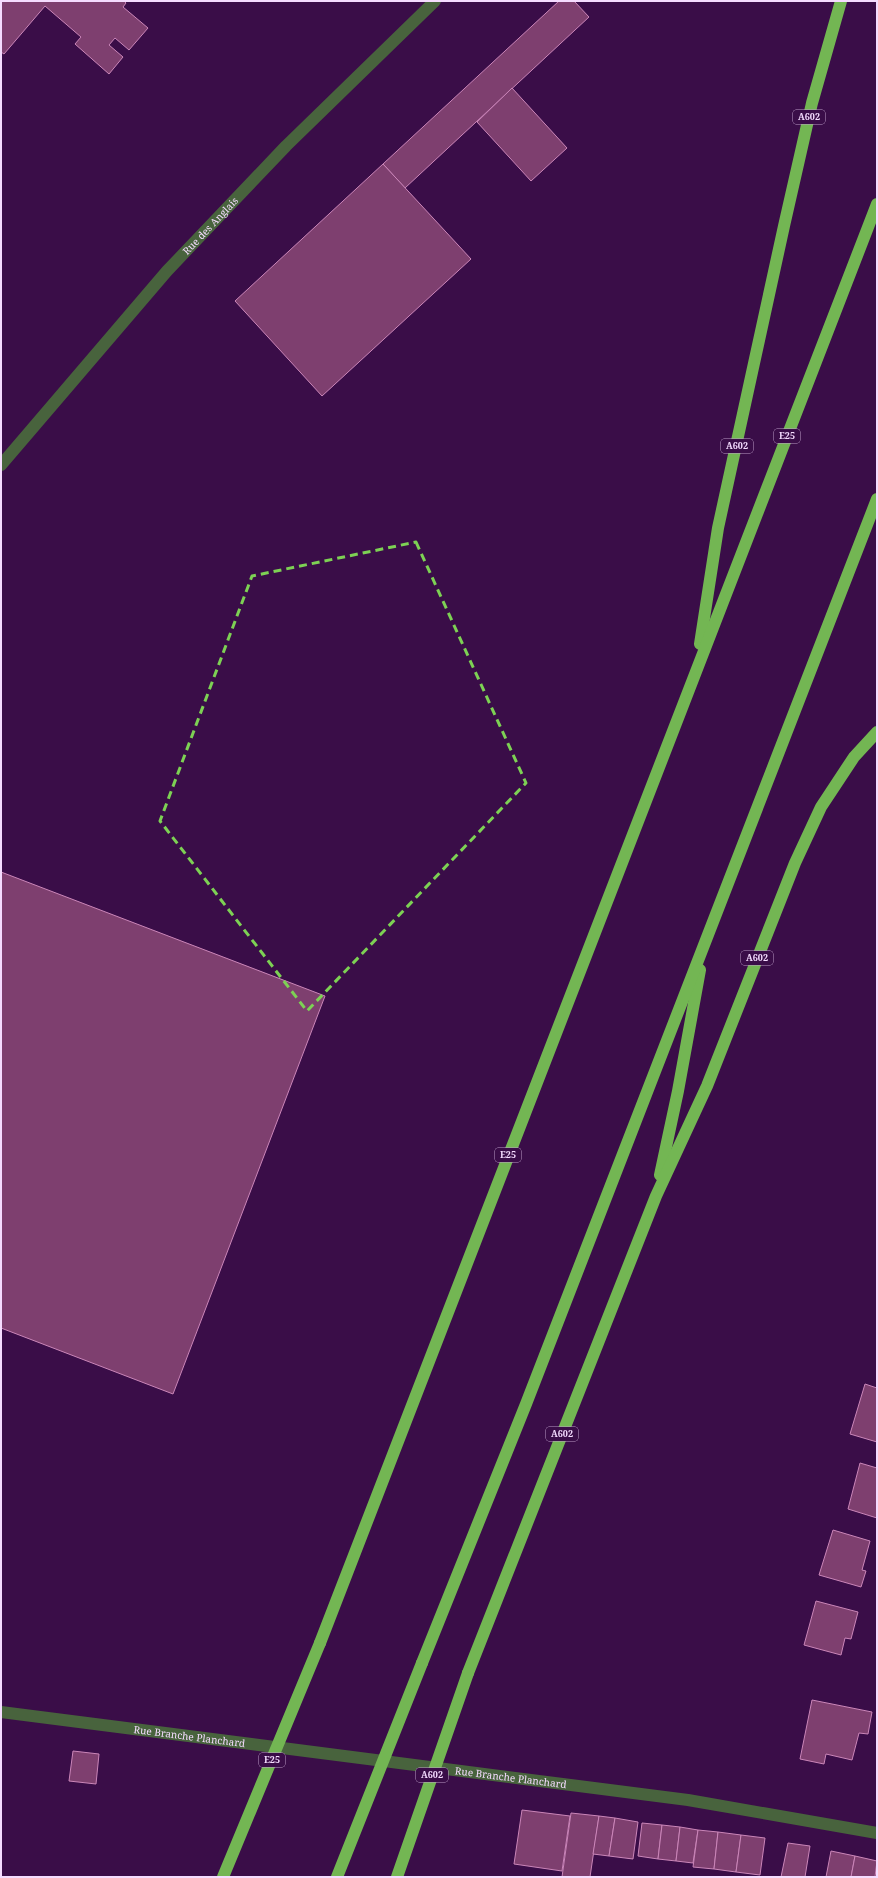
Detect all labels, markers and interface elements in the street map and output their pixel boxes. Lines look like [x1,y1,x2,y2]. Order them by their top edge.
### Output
road number: A602 [793,110,825,124]
street label: Rue des Anglais [179,193,241,258]
road number: E25 [774,429,800,443]
road number: A602 [721,439,753,453]
road number: A602 [741,951,773,965]
road number: E25 [495,1148,521,1162]
road number: A602 [546,1427,578,1441]
street label: Rue Branche Planchard [133,1722,246,1750]
road number: E25 [259,1753,285,1767]
street label: Rue Branche Planchard [454,1763,567,1791]
road number: A602 [416,1768,448,1782]

